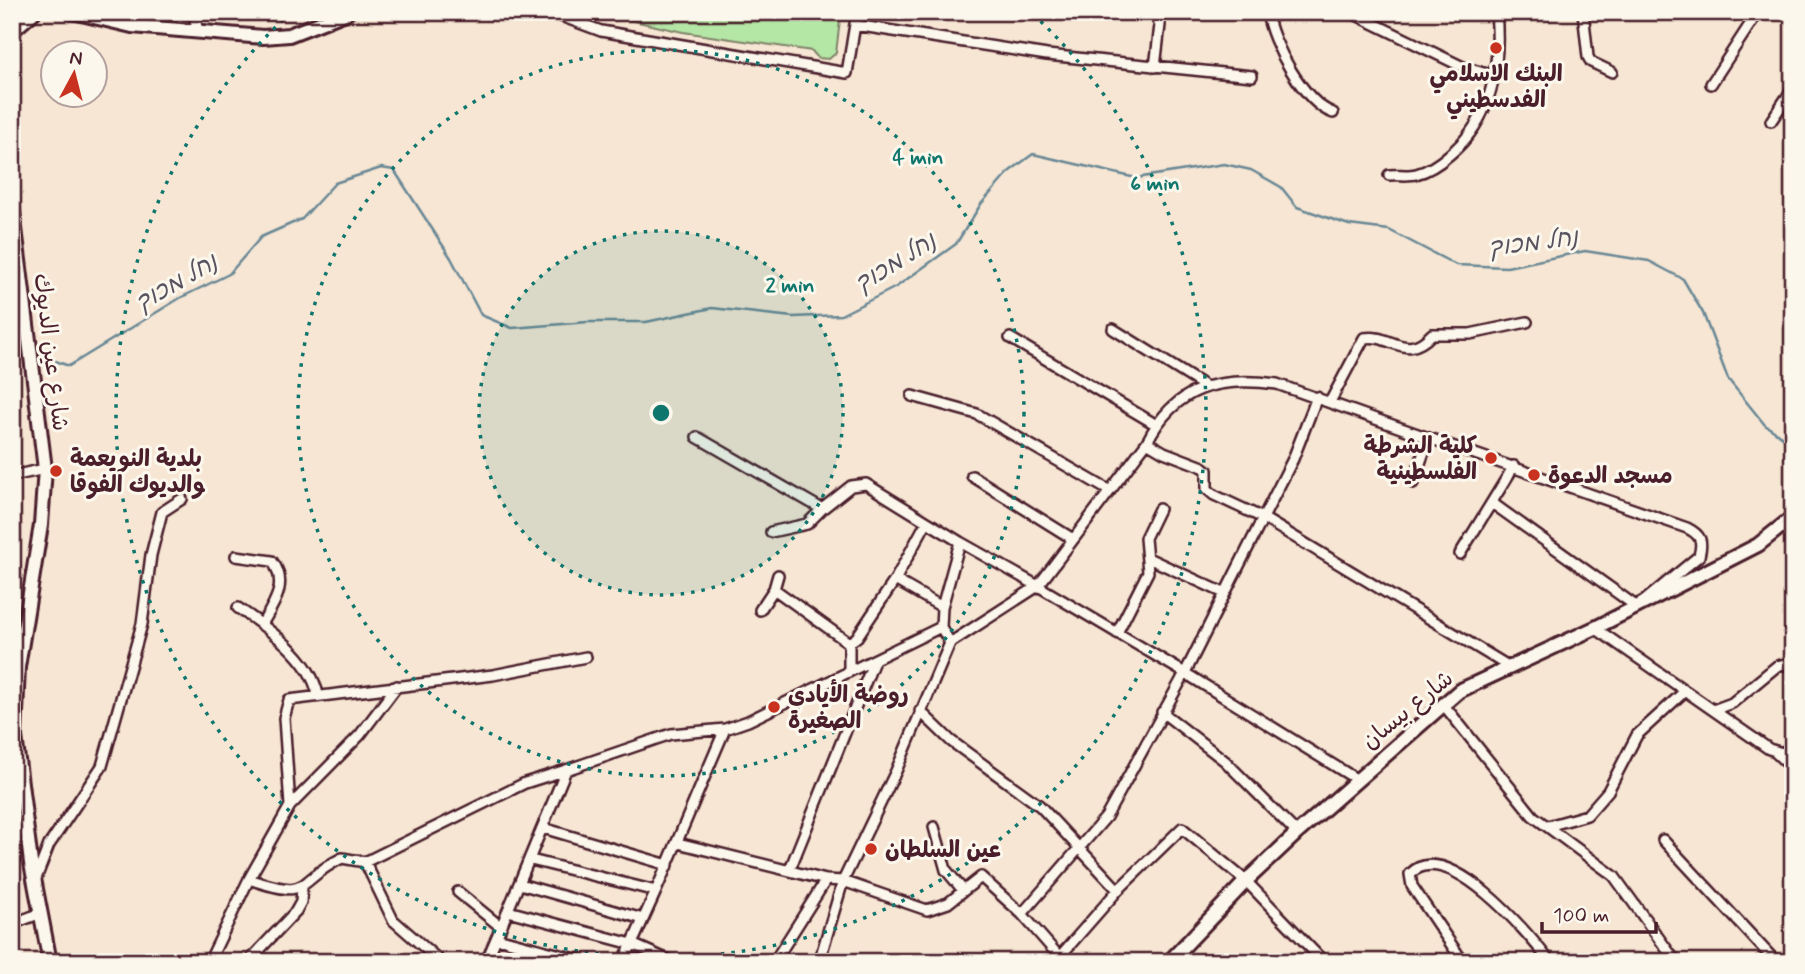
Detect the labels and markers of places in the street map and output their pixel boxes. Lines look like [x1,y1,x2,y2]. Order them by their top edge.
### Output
marker: البنك الاسلامي الفدسطيني [1488,40,1504,56]
place label: البنك الاسلامي الفدسطيني [1429,60,1563,120]
centre of rings [649,401,673,425]
place label: كلية الشرطة الفلسطينية [1363,432,1478,488]
place label: بلدية النويعمة والديوك الفوقا [70,445,206,501]
marker: كلية الشرطة الفلسطينية [1483,450,1499,466]
place label: مسجد الدعوة [1548,462,1673,492]
marker: بلدية النويعمة والديوك الفوقا [48,463,64,479]
marker: مسجد الدعوة [1526,467,1542,483]
place label: روضة الأيادي الصغيرة [788,678,909,737]
marker: روضة الأيادي الصغيرة [766,699,782,715]
place label: عين السلطان [885,836,1001,866]
marker: عين السلطان [863,841,879,857]

